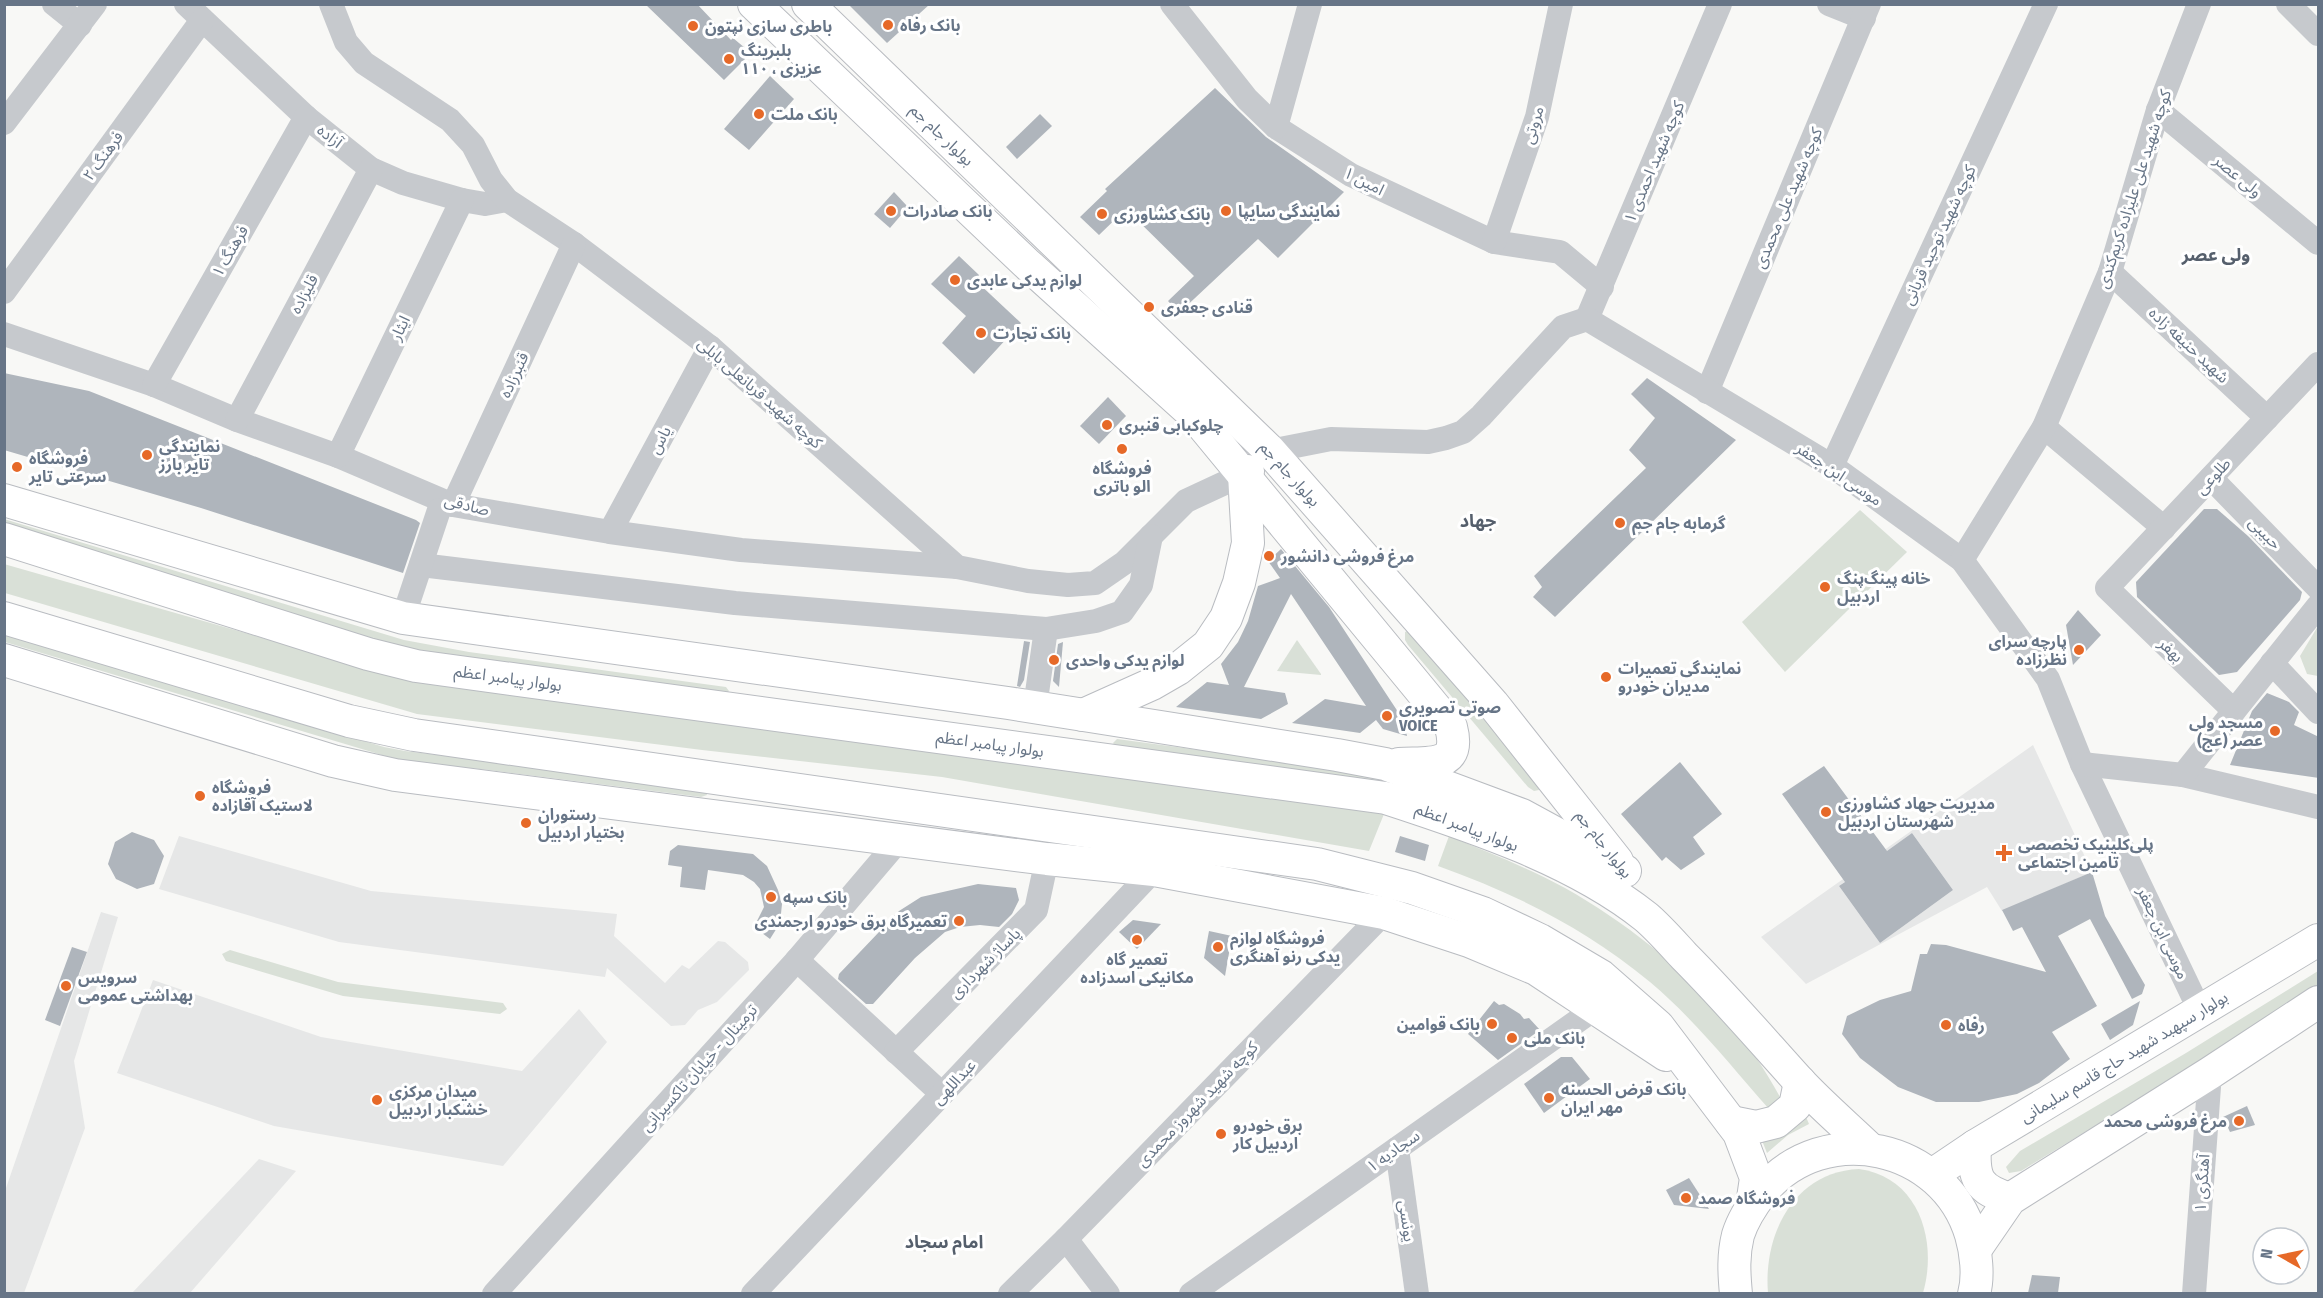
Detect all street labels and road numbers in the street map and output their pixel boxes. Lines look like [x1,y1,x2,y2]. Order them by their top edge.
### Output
street label: کوچه شهید علی علیزاده کریم‌کندی [2093,87,2178,292]
street label: کوچه شهید احمدی ۱ [1620,98,1689,226]
street label: بولوار جام جم [904,100,978,172]
street label: مروتی [1518,104,1548,146]
street label: آزاده [313,120,348,153]
street label: کوچه شهید علی محمدی [1750,124,1827,272]
street label: فرهنگ ۲ [79,128,127,184]
street label: ولی عصر [2210,150,2266,201]
street label: کوچه شهید توحید قربانی [1898,162,1981,308]
street label: امین ۱ [1341,163,1387,199]
street label: فرهنگ ۱ [208,222,252,280]
street label: قلیزاده [286,271,322,317]
street label: شهید حنیفه زاده [2145,303,2233,387]
street label: ایثار [386,313,414,344]
street label: کوچه شهید قربانعلی بابلی [693,334,826,453]
street label: قنبرزاده [495,349,533,401]
street label: یاس [645,423,675,457]
street label: بولوار جام جم [1254,438,1324,512]
street label: موسی ابن جعفر [1792,438,1886,510]
street label: طلوعی [2191,454,2235,498]
street label: صادقی [443,490,491,520]
street label: حبیبی [2245,513,2285,553]
street label: بهفر [2154,633,2187,666]
street label: بولوار پیامبر اعظم [452,661,563,698]
street label: بولوار پیامبر اعظم [934,727,1045,764]
street label: بولوار پیامبر اعظم [1412,799,1521,858]
street label: بولوار جام جم [1569,806,1636,884]
street label: موسی ابن جعفر [2133,883,2193,982]
street label: پاساژ شهرداری [946,924,1025,1003]
street label: بولوار سپهبد شهید حاج قاسم سلیمانی [2017,987,2233,1129]
street label: ترمینال - خیابان تاکسیرانی [637,1000,762,1136]
street label: کوچه شهید شهروز محمدی [1132,1037,1263,1171]
street label: عبداللهی [928,1056,980,1108]
street label: سجادیه ۱ [1363,1126,1423,1176]
street label: آهنگری ۱ [2191,1152,2214,1213]
street label: یونسی [1395,1199,1419,1243]

